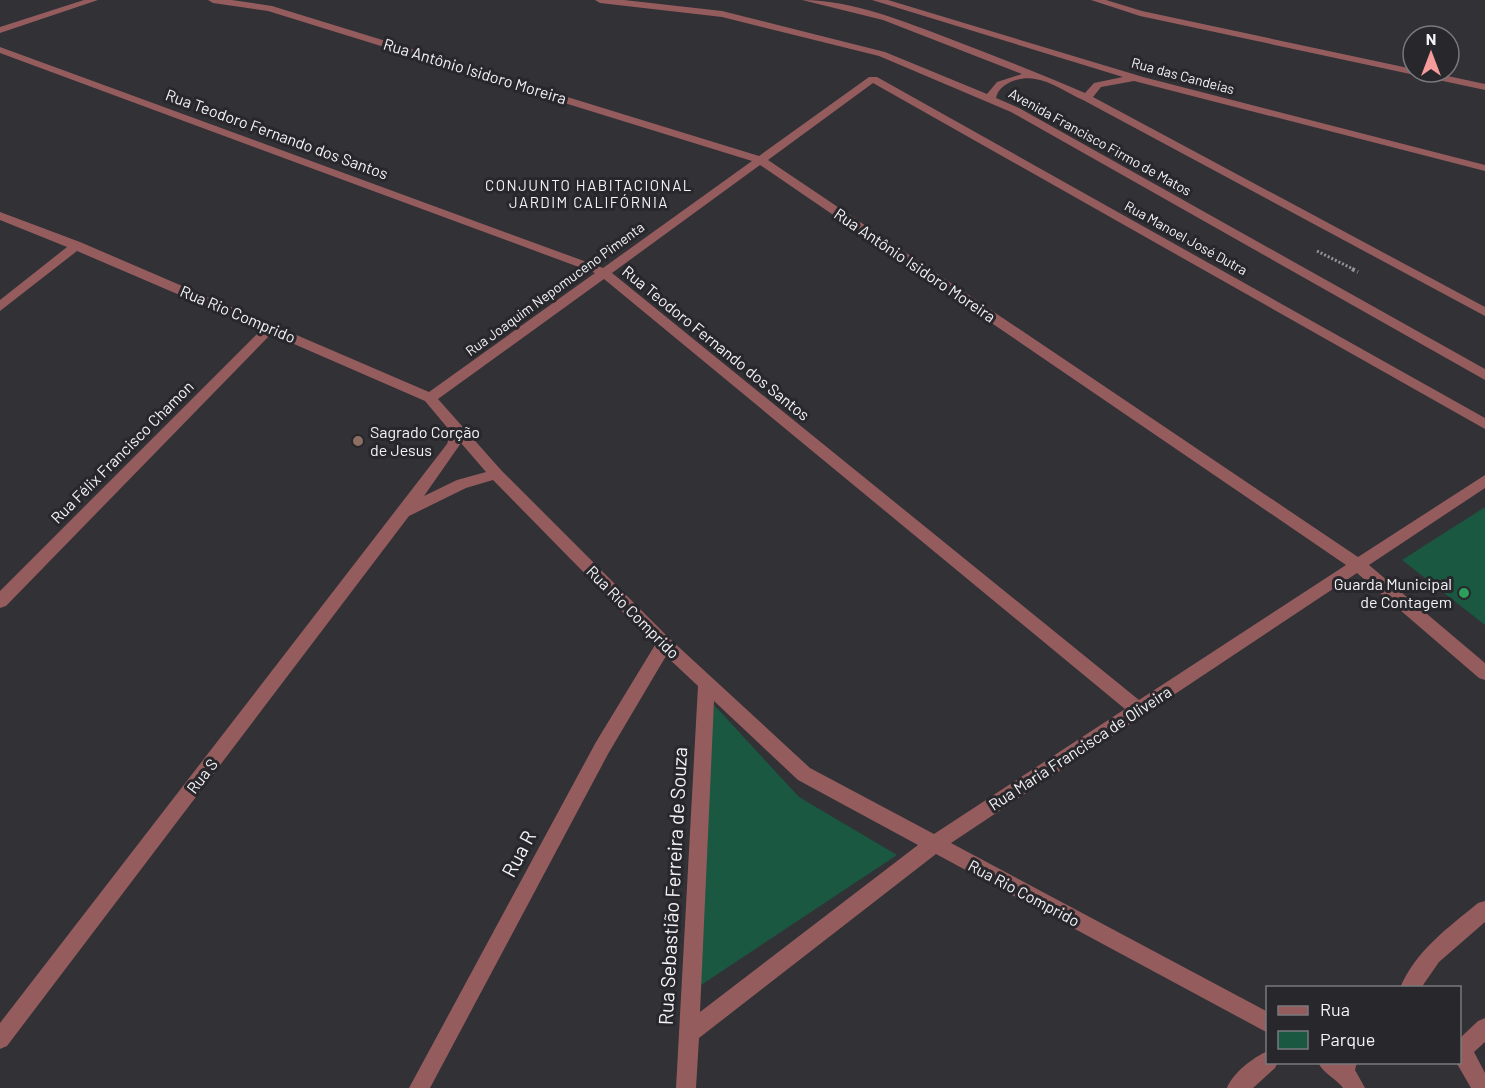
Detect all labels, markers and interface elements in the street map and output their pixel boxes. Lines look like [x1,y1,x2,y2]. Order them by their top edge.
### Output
north arrow [1401,24,1461,84]
text: N [1426,29,1436,48]
street label: Rua Antônio Isidoro Moreira [381,34,569,107]
street label: Rua das Candeias [1130,54,1237,98]
street label: Rua Teodoro Fernando dos Santos [163,84,391,183]
street label: Avenida Francisco Firmo de Matos [1006,84,1195,199]
district label: CONJUNTO HABITACIONAL JARDIM CALIFÓRNIA [485,176,693,211]
street label: Rua Manoel José Dutra [1122,197,1251,278]
street label: Rua Antônio Isidoro Moreira [831,203,1000,326]
street label: Rua Joaquim Nepomuceno Pimenta [462,218,647,359]
street label: Rua Teodoro Fernando dos Santos [619,261,814,424]
street label: Rua Rio Comprido [178,281,299,346]
street label: Rua Félix Francisco Chamon [46,376,197,527]
place label: Sagrado Corção de Jesus [370,422,480,459]
marker: Sagrado Corção de Jesus [351,434,365,448]
street label: Rua Rio Comprido [583,561,684,662]
place label: Guarda Municipal de Contagem [1334,574,1452,611]
marker: Guarda Municipal de Contagem [1457,586,1471,600]
street label: Rua Maria Francisca de Oliveira [985,681,1175,814]
street label: Rua Sebastião Ferreira de Souza [653,746,691,1026]
street label: Rua S [182,754,221,797]
street label: Rua R [496,826,540,881]
street label: Rua Rio Comprido [965,855,1083,930]
legend [1266,986,1461,1064]
text: Rua [1320,998,1350,1020]
text: Parque [1320,1028,1375,1050]

